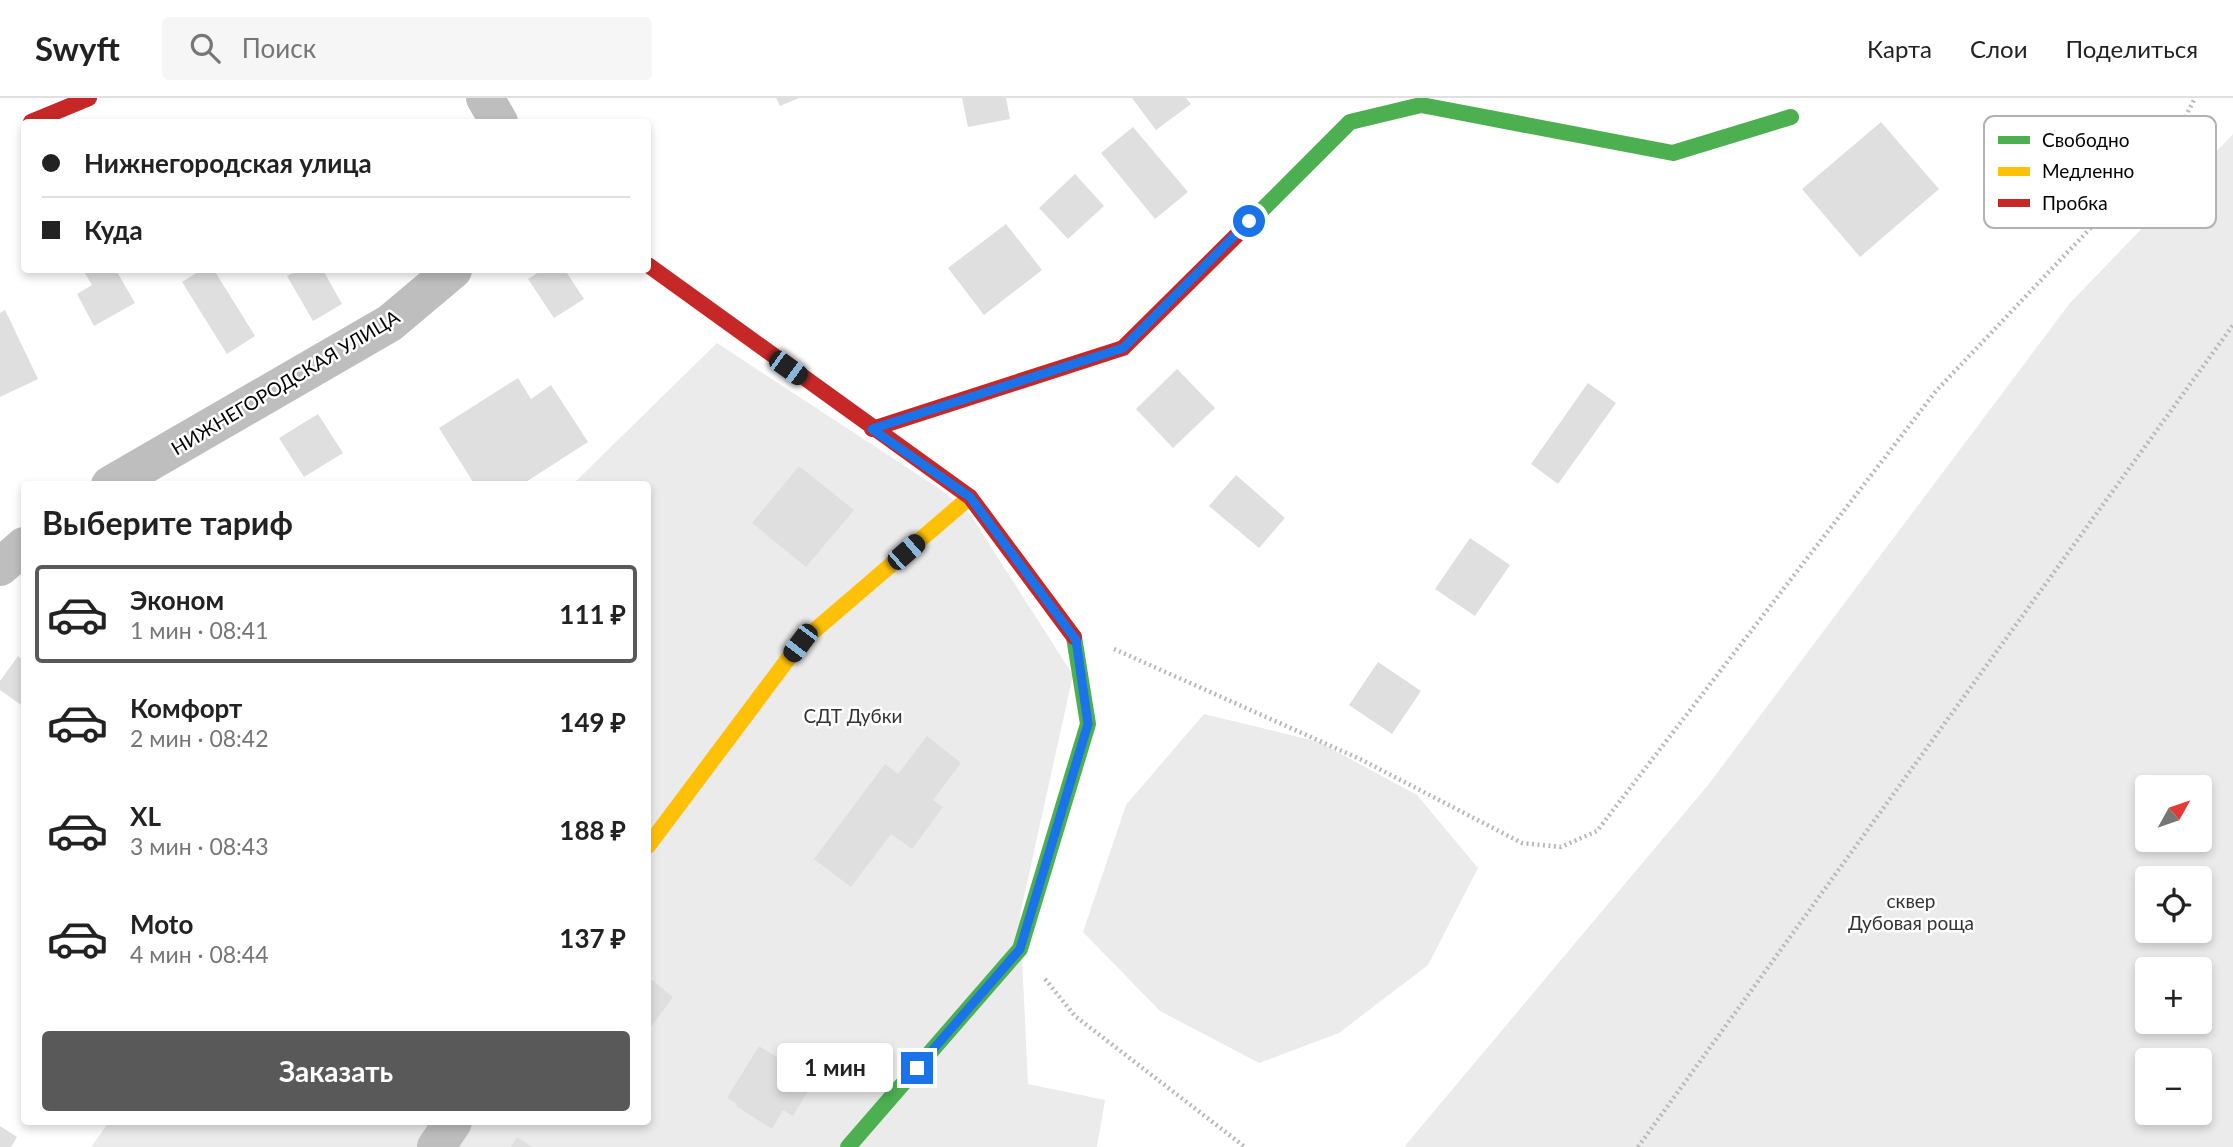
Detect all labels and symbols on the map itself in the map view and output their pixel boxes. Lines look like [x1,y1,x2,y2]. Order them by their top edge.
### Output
legend [1984,116,2216,228]
text: Свободно [2042,128,2130,151]
text: Медленно [2042,159,2134,182]
text: Пробка [2042,191,2108,214]
route start [1233,205,1265,237]
street label: НИЖНЕГОРОДСКАЯ УЛИЦА [167,305,403,459]
car [765,347,812,389]
car [884,530,929,574]
car [779,620,822,666]
park label: СДТ Дубки [803,704,903,727]
north arrow [2135,775,2212,852]
park label: сквер Дубовая роща [1848,889,1974,934]
callout: 1 мин [777,1044,892,1093]
route end [901,1052,933,1084]

